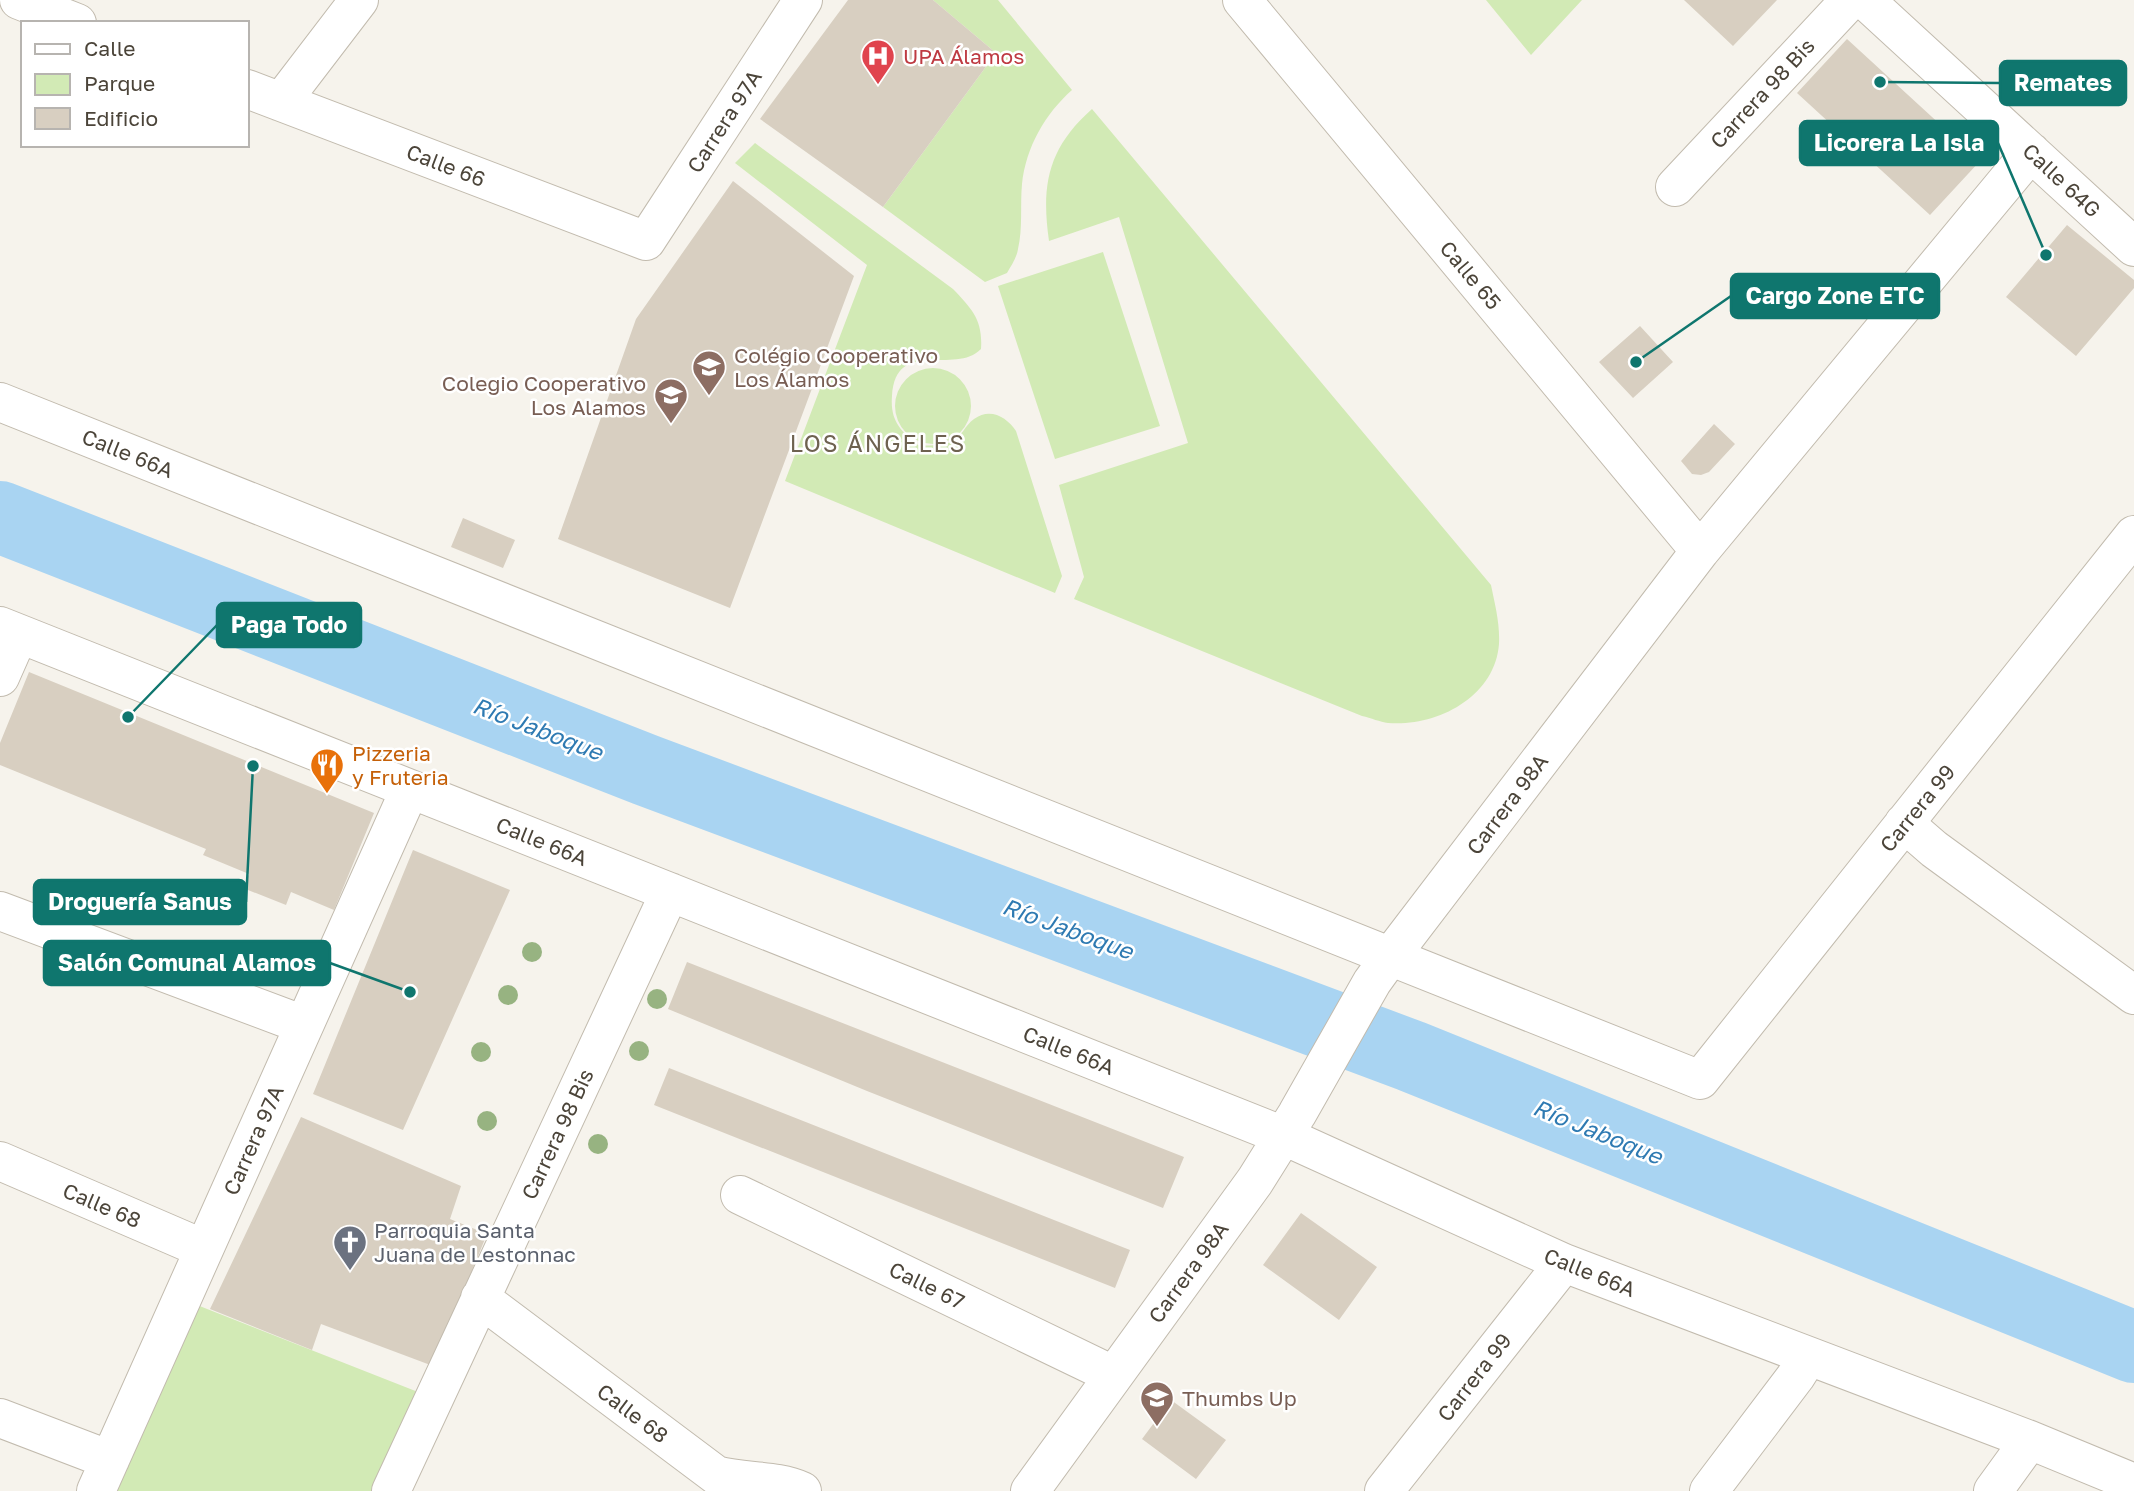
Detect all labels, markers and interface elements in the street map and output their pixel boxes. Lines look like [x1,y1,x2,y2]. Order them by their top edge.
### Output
legend [21,21,248,147]
street label: Carrera 98 Bis [1704,33,1820,153]
text: Calle [84,35,136,61]
hospital icon: UPA Álamos [859,37,897,86]
place label: UPA Álamos [903,43,1024,69]
callout: Remates [2000,61,2126,105]
street label: Carrera 97A [681,65,767,177]
text: Remates [2014,68,2112,96]
text: Parque [84,70,155,96]
text: Edificio [84,105,158,131]
callout: Licorera La Isla [1800,121,1998,165]
text: Licorera La Isla [1814,128,1984,156]
street label: Calle 64G [2018,137,2106,223]
street label: Calle 66 [403,138,489,192]
street label: Calle 65 [1435,235,1507,315]
callout: Cargo Zone ETC [1731,274,1939,318]
text: Cargo Zone ETC [1745,281,1925,309]
place label: Colégio Cooperativo Los Álamos [734,342,938,392]
school or university icon: Colégio Cooperativo Los Álamos [690,348,728,397]
place label: Colegio Cooperativo Los Alamos [442,370,646,420]
school or university icon: Colegio Cooperativo Los Alamos [652,376,690,425]
street label: Calle 66A [78,423,178,483]
district label: LOS ÁNGELES [790,429,966,457]
callout: Paga Todo [217,603,361,647]
text: Paga Todo [231,610,347,638]
water label: Río Jaboque [469,690,608,766]
place label: Pizzeria y Fruteria [352,740,449,790]
restaurant icon: Pizzeria y Fruteria [308,746,346,795]
street label: Carrera 98A [1461,749,1553,859]
street label: Carrera 99 [1874,759,1960,857]
street label: Calle 66A [492,811,592,871]
callout: Droguería Sanus [34,880,246,924]
text: Droguería Sanus [48,887,232,915]
water label: Río Jaboque [999,892,1138,965]
callout: Salón Comunal Alamos [44,941,330,985]
text: Salón Comunal Alamos [58,948,316,976]
street label: Calle 66A [1019,1020,1119,1080]
street label: Carrera 98 Bis [515,1065,599,1203]
street label: Carrera 97A [217,1081,289,1199]
water label: Río Jaboque [1529,1092,1668,1170]
street label: Calle 68 [59,1177,145,1233]
street label: Carrera 98A [1142,1216,1234,1328]
place label: Parroquia Santa Juana de Lestonnac [374,1217,576,1267]
church icon: Parroquia Santa Juana de Lestonnac [331,1223,369,1272]
street label: Calle 66A [1540,1242,1640,1302]
street label: Calle 67 [885,1256,969,1314]
street label: Carrera 99 [1431,1328,1517,1426]
street label: Calle 68 [592,1378,674,1448]
school or university icon: Thumbs Up [1138,1379,1176,1428]
place label: Thumbs Up [1182,1385,1297,1411]

